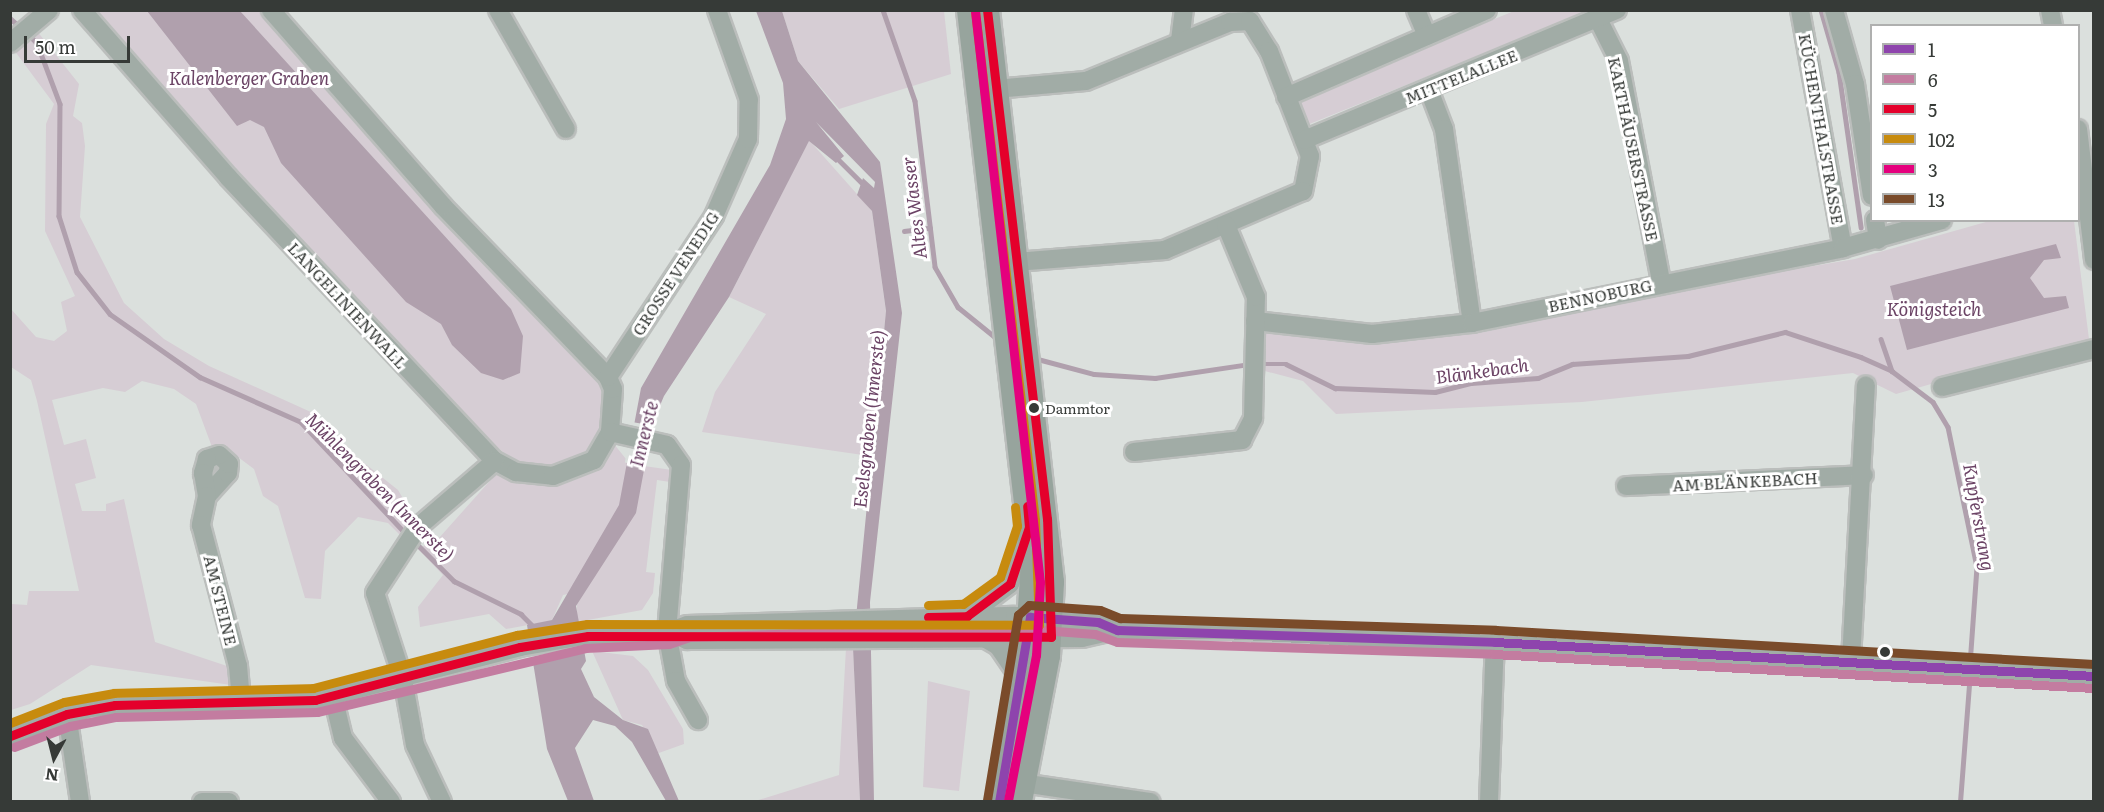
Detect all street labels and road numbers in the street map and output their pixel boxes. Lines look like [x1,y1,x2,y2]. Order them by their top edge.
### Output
street label: KÜCHENTHALSTRASSE [1796,32,1848,226]
street label: MITTELALLEE [1402,45,1520,107]
street label: KARTHÄUSERSTRASSE [1605,55,1663,243]
street label: GROSSE VENEDIG [628,207,722,339]
street label: LANGELINIENWALL [285,238,411,372]
street label: BENNOBURG [1546,275,1654,315]
street label: AM BLÄNKEBACH [1672,468,1818,494]
street label: AM STEINE [201,553,241,647]

